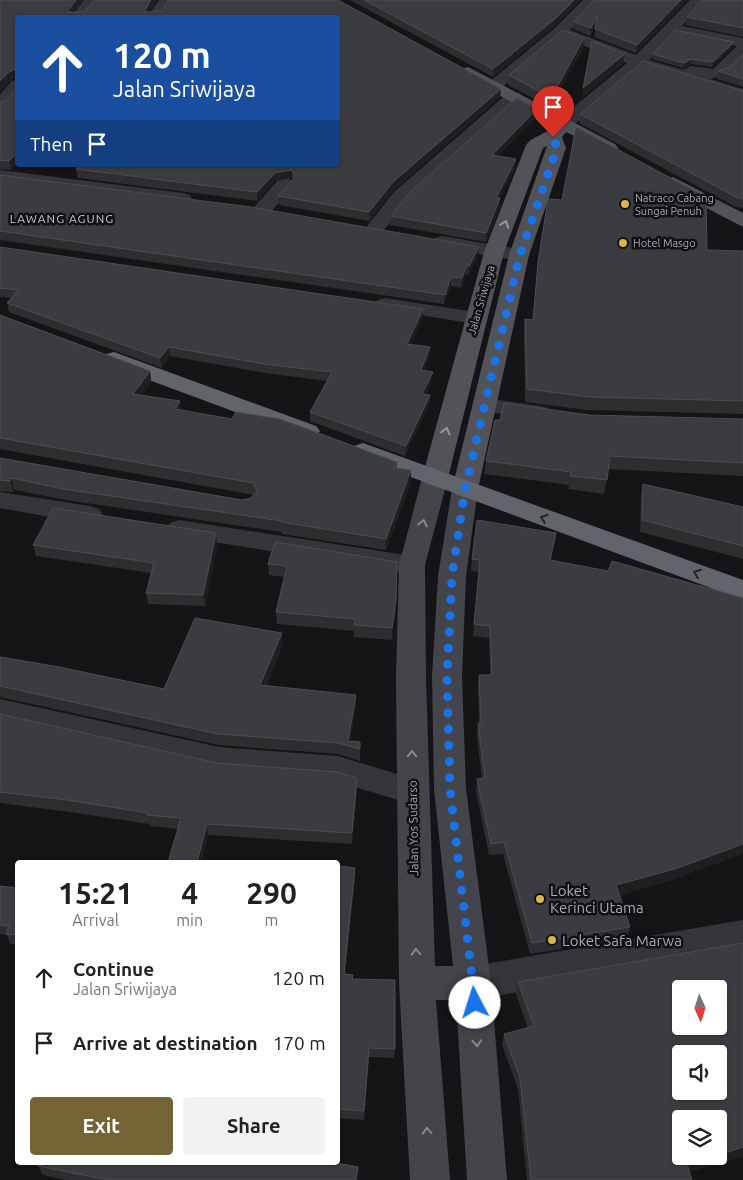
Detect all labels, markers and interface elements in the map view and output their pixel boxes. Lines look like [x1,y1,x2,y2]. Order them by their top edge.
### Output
icon: ahead [30,35,95,100]
text: 120 m [113,35,211,75]
text: Jalan Sriwijaya [113,76,256,101]
pin [532,86,574,137]
icon: arrive [539,93,567,121]
icon: arrive [83,130,111,158]
text: Then [30,133,73,155]
place label: Natraco Cabang Sungai Penuh [635,192,714,217]
marker: Natraco Cabang Sungai Penuh [619,198,631,210]
district label: LAWANG AGUNG [10,212,114,225]
one-way arrow [499,220,509,229]
marker: Hotel Masgo [617,237,629,249]
place label: Hotel Masgo [633,237,696,249]
street label: Jalan Sriwijaya [465,264,497,336]
one-way arrow [441,427,451,435]
one-way arrow [541,514,549,524]
one-way arrow [417,519,428,528]
one-way arrow [693,569,702,579]
one-way arrow [406,750,417,758]
street label: Jalan Yos Sudarso [406,780,420,876]
text: 15:21 [58,876,133,910]
text: 4 [181,876,198,910]
text: 290 [246,876,297,910]
place label: Loket Kerinci Utama [550,882,644,916]
marker: Loket Kerinci Utama [534,893,546,905]
text: Arrival [72,911,119,929]
text: min [176,911,203,929]
text: m [265,911,278,929]
place label: Loket Safa Marwa [562,932,682,949]
marker: Loket Safa Marwa [546,934,558,946]
one-way arrow [411,947,421,955]
text: Continue [73,958,154,980]
icon: ahead [30,964,58,992]
text: 120 m [272,967,325,989]
position arrow [448,976,500,1028]
text: Jalan Sriwijaya [73,980,177,998]
north arrow [672,980,728,1035]
map controls [672,980,727,1165]
icon: arrive [30,1029,58,1057]
text: Arrive at destination [73,1032,258,1054]
text: 170 m [273,1032,326,1054]
one-way arrow [472,1039,483,1047]
button: sound [672,1045,727,1100]
button: Exit [30,1097,173,1155]
button: Share [183,1097,325,1155]
button: layers [672,1110,727,1165]
one-way arrow [422,1127,433,1135]

